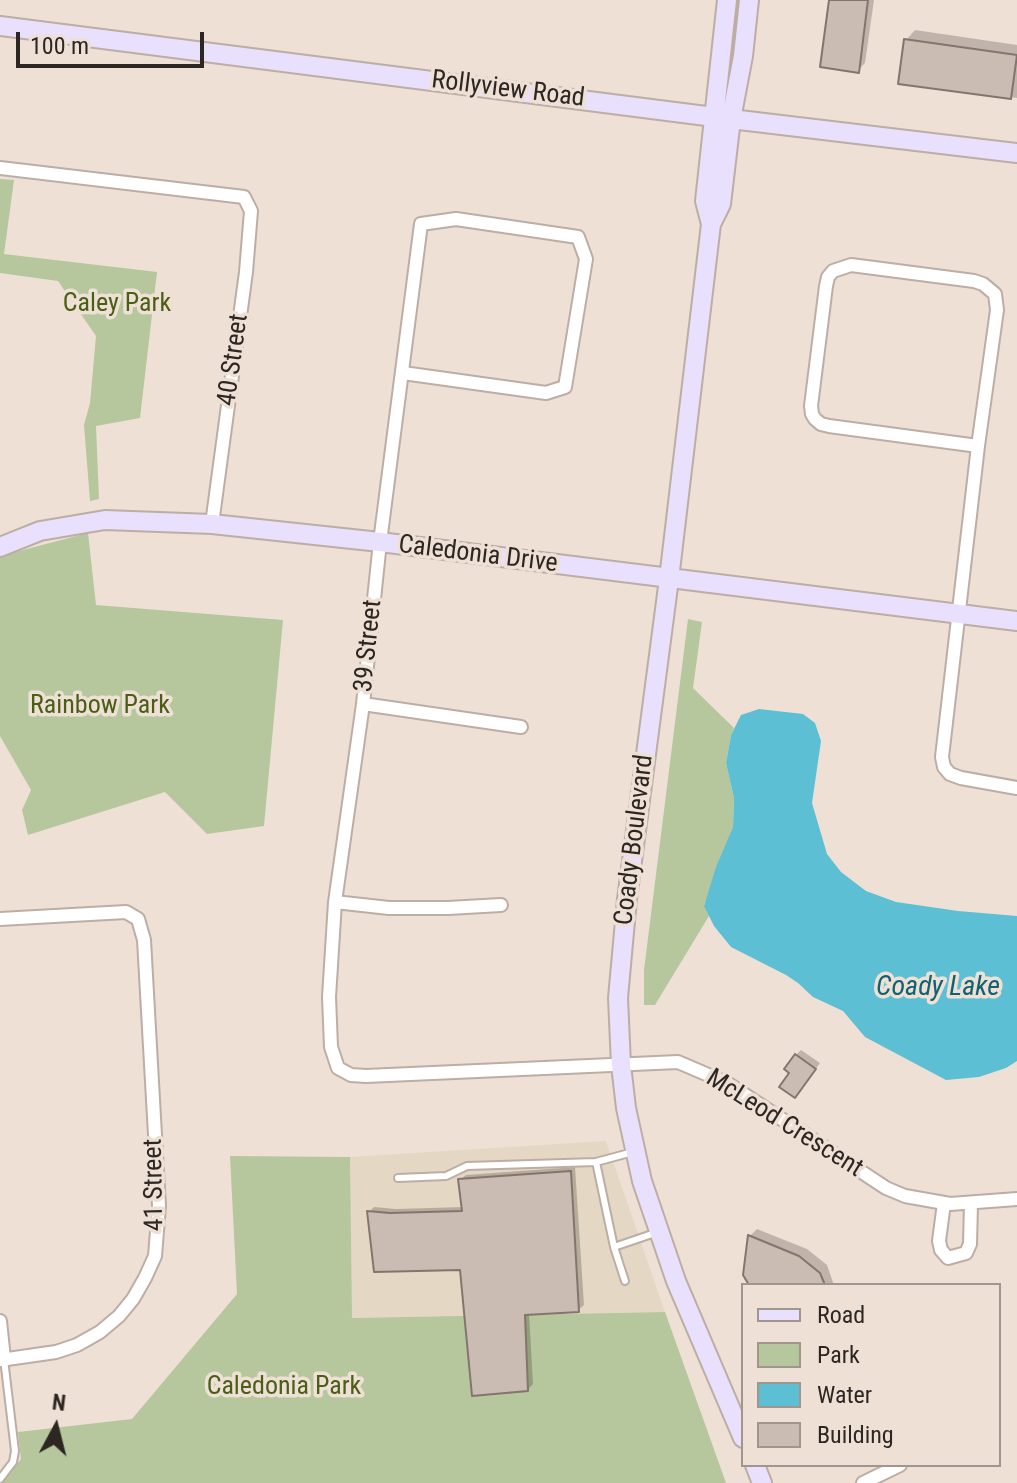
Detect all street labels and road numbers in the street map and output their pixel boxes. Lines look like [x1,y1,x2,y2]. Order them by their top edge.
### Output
street label: Rollyview Road [430,65,586,115]
street label: 40 Street [212,312,256,408]
street label: Caledonia Drive [397,530,559,580]
street label: 39 Street [349,598,389,694]
street label: Coady Boulevard [609,753,661,927]
street label: McLeod Crescent [700,1063,868,1185]
street label: 41 Street [139,1138,171,1232]

